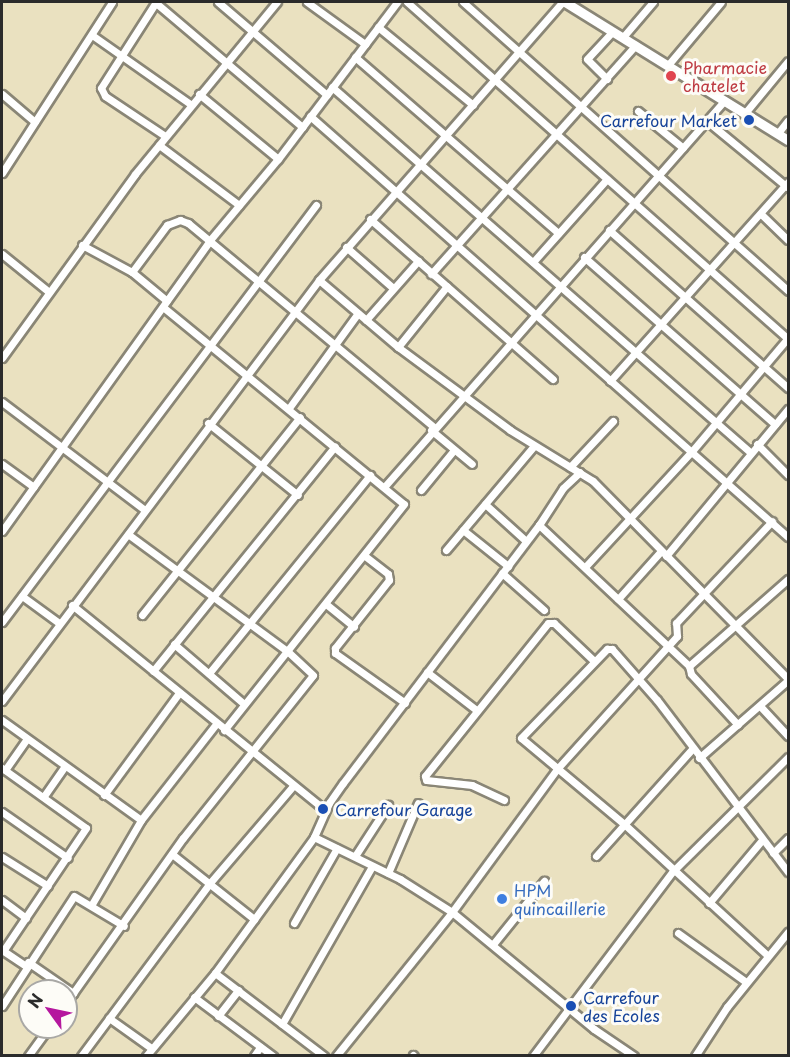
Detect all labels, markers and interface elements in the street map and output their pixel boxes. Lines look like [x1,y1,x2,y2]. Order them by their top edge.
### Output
place label: Pharmacie chatelet [683,57,767,95]
marker: Pharmacie chatelet [664,69,678,83]
place label: Carrefour Market [600,110,737,130]
marker: Carrefour Market [742,113,756,127]
place label: Carrefour Garage [335,799,474,819]
marker: Carrefour Garage [316,802,330,816]
place label: HPM quincaillerie [514,880,606,918]
marker: HPM quincaillerie [495,892,509,906]
north arrow [18,979,78,1039]
place label: Carrefour des Ecoles [583,987,660,1025]
text: N [21,988,48,1012]
marker: Carrefour des Ecoles [564,999,578,1013]

